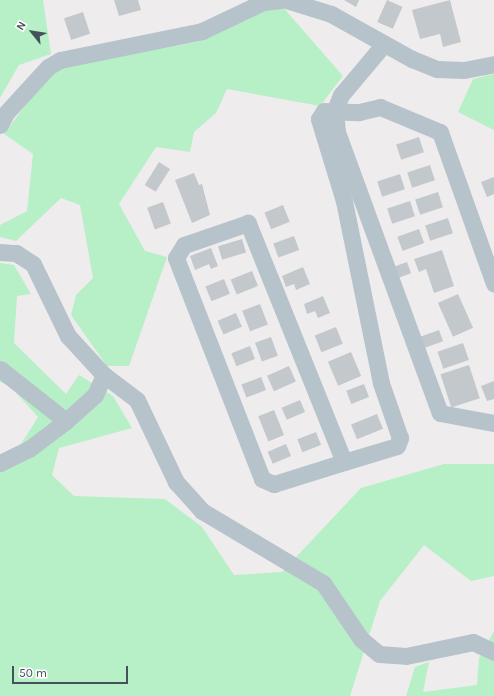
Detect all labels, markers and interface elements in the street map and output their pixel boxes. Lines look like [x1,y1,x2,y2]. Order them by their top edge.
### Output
north arrow [12,12,52,52]
text: N [14,19,29,32]
scale bar [14,658,130,684]
text: 50 m [19,666,47,680]

